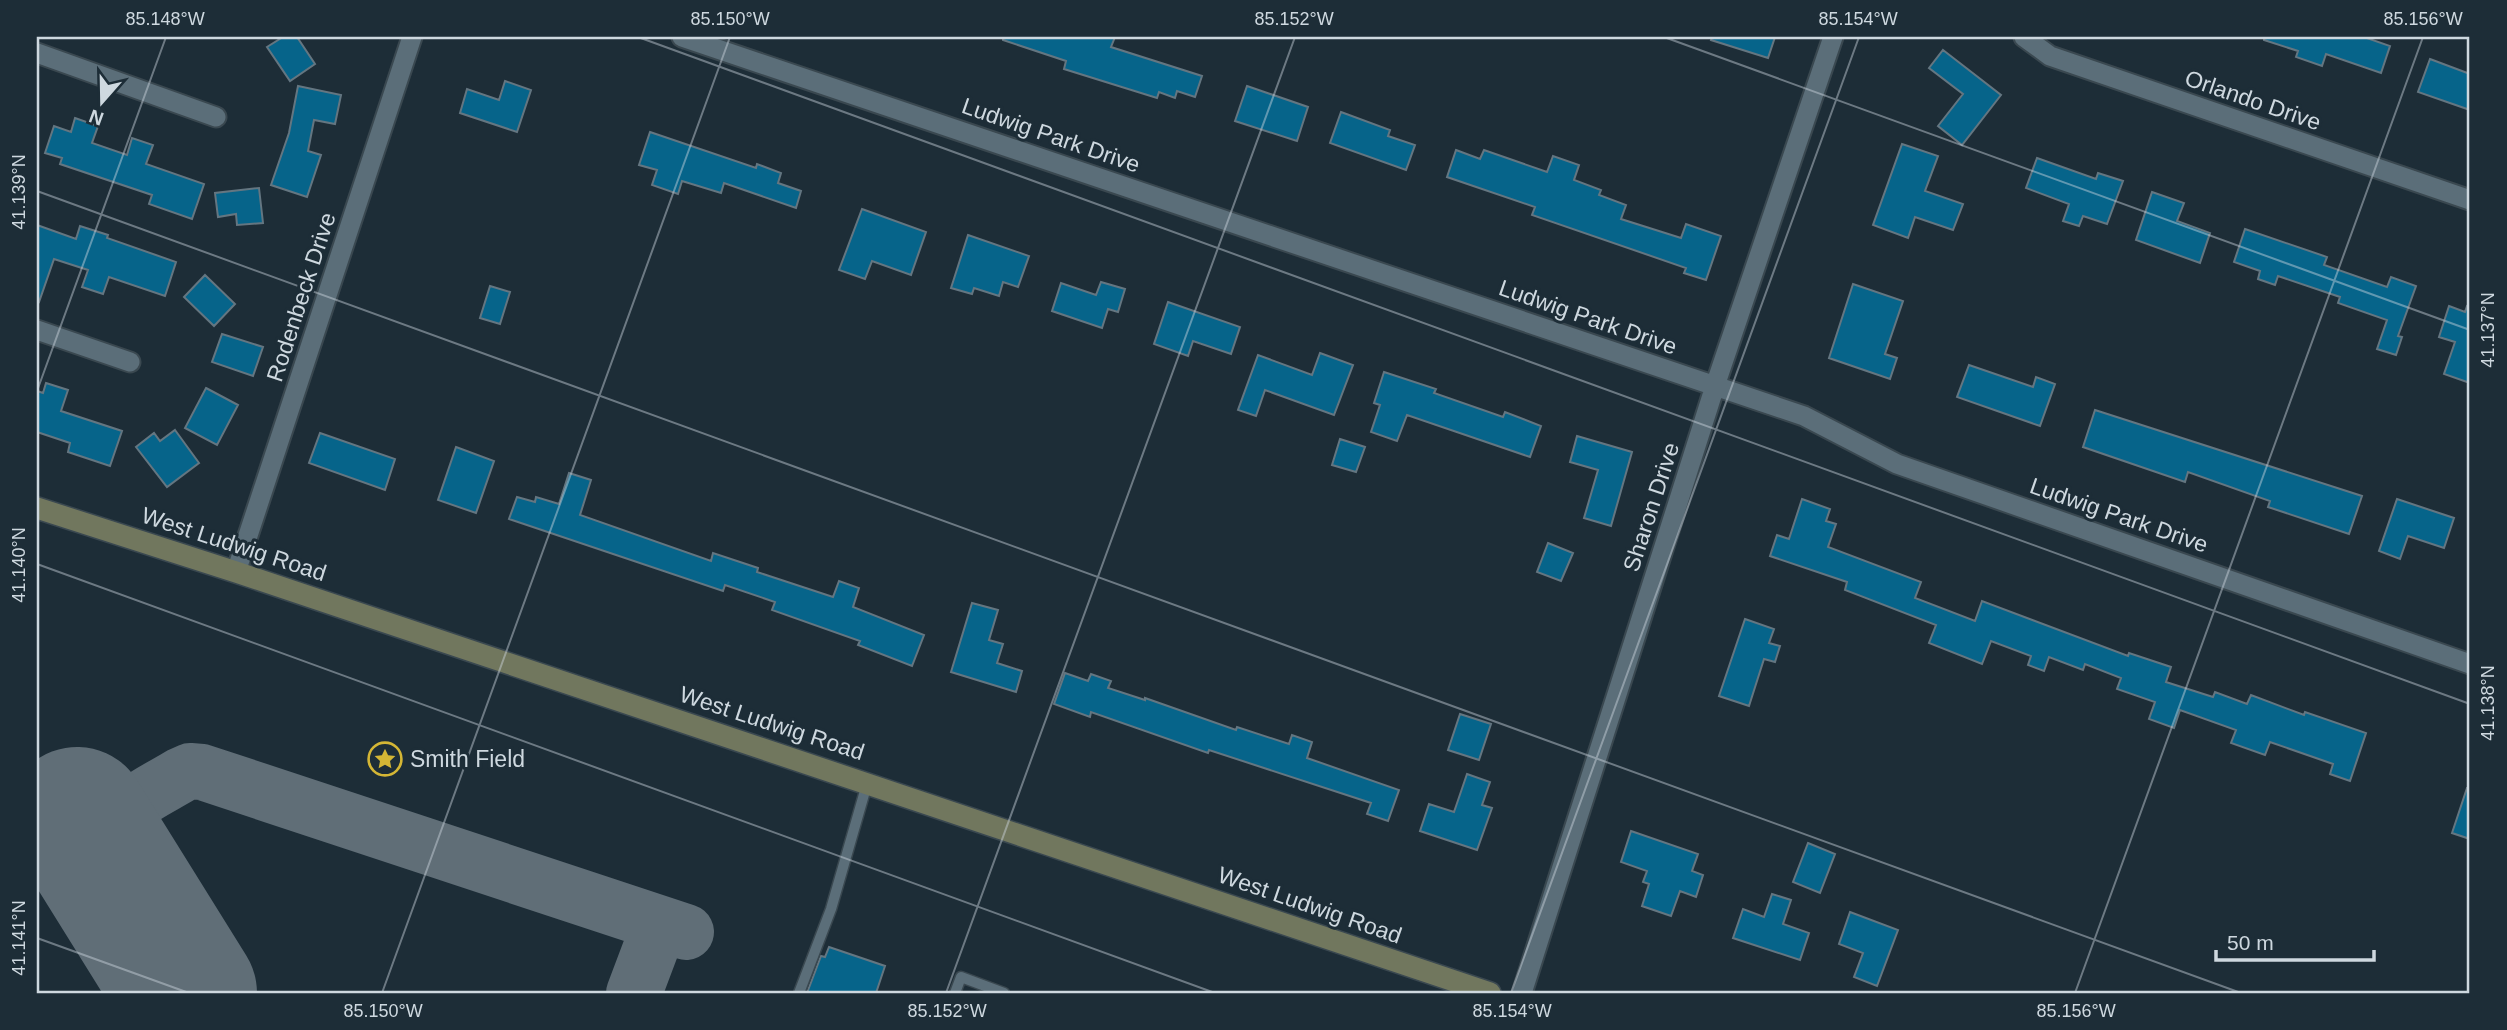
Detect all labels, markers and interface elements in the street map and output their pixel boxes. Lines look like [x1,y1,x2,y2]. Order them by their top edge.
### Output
text: 85.148°W [125,9,205,29]
text: 85.150°W [690,9,770,29]
text: 85.152°W [1254,9,1334,29]
text: 85.154°W [1818,9,1898,29]
text: 85.156°W [2383,9,2463,29]
street label: Orlando Drive [2182,65,2324,135]
north arrow [66,66,136,136]
street label: Ludwig Park Drive [959,92,1143,178]
text: N [86,105,106,130]
text: 41.139°N [9,154,29,230]
street label: Rodenbeck Drive [261,209,341,385]
street label: Ludwig Park Drive [1496,274,1680,360]
text: 41.137°N [2478,292,2498,368]
street label: Sharon Drive [1618,439,1684,575]
street label: Ludwig Park Drive [2027,472,2211,558]
street label: West Ludwig Road [138,502,330,586]
text: 41.140°N [9,527,29,603]
text: 41.138°N [2478,665,2498,741]
street label: West Ludwig Road [676,681,868,765]
place icon: Smith Field [366,740,404,778]
place label: Smith Field [410,746,525,772]
street label: West Ludwig Road [1215,861,1405,949]
text: 41.141°N [9,900,29,976]
scale bar [2216,918,2374,962]
text: 50 m [2227,931,2274,954]
text: 85.150°W [343,1001,423,1021]
text: 85.152°W [907,1001,987,1021]
text: 85.154°W [1472,1001,1552,1021]
text: 85.156°W [2036,1001,2116,1021]

